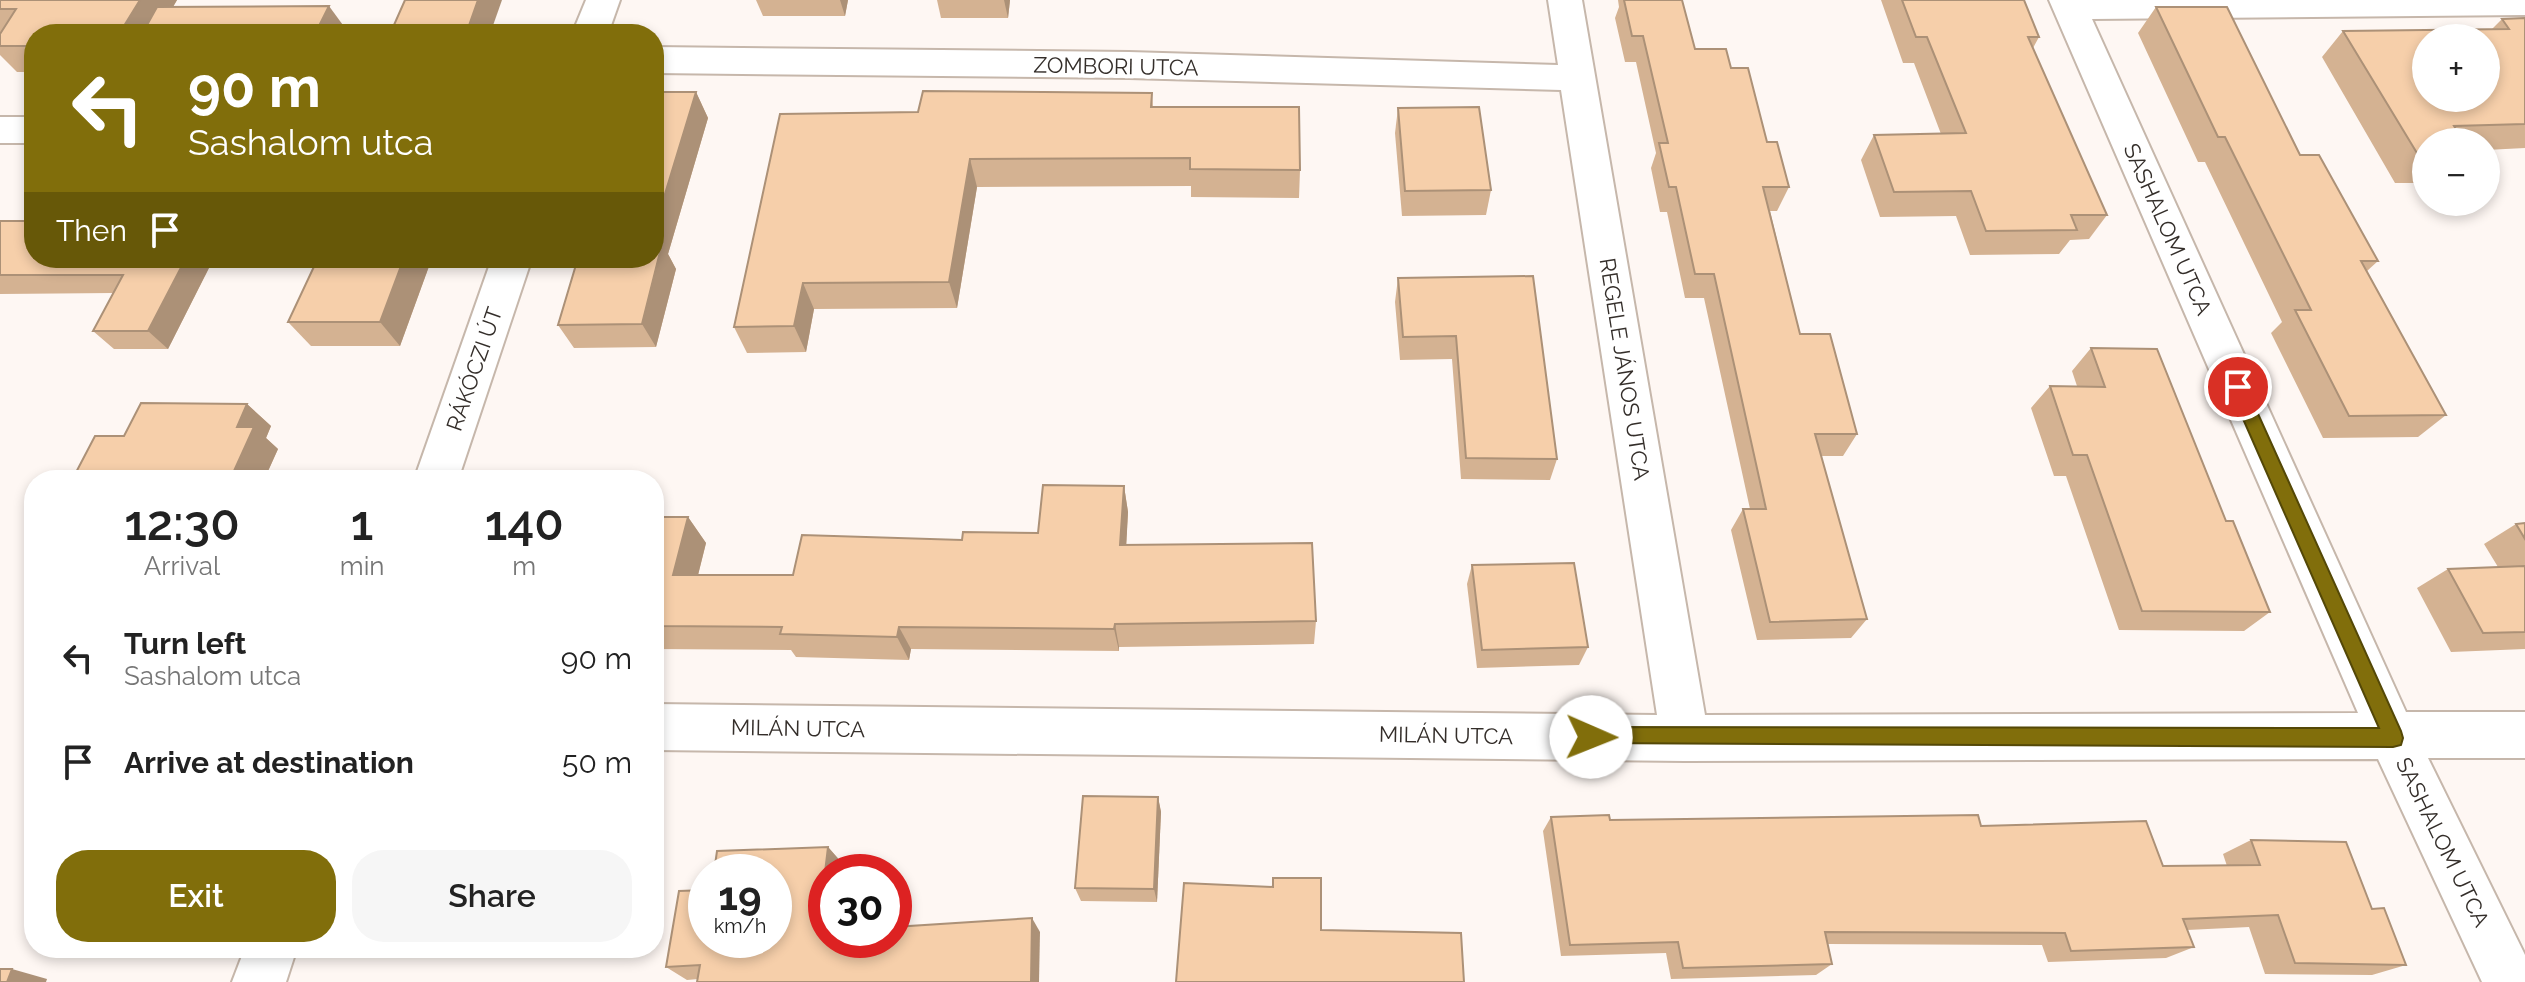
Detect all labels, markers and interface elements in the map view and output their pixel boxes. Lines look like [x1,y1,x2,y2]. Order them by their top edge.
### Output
map controls [2412,24,2500,216]
button: + [2412,24,2500,112]
street label: ZOMBORI UTCA [1033,52,1199,80]
text: 90 m [188,54,321,120]
icon: left [56,56,160,160]
text: Sashalom utca [188,121,433,163]
button: − [2412,128,2500,216]
street label: SASHALOM UTCA [2118,139,2218,319]
icon: arrive [143,208,187,252]
text: Then [56,213,127,248]
street label: REGELE JÁNOS UTCA [1595,256,1655,482]
street label: RÁKÓCZI ÚT [441,303,507,434]
pin [2204,353,2272,421]
icon: arrive [2216,365,2260,409]
text: 12:30 [124,495,240,551]
text: 1 [351,495,373,551]
text: 140 [485,495,564,551]
text: Arrival [144,551,220,581]
text: min [340,551,385,581]
text: m [512,551,536,581]
text: Turn left [124,626,246,661]
icon: left [56,636,100,680]
text: 90 m [561,641,632,676]
text: Sashalom utca [124,661,301,691]
position arrow [1549,695,1633,779]
street label: MILÁN UTCA [731,714,865,742]
street label: MILÁN UTCA [1379,721,1513,749]
icon: arrive [56,740,100,784]
text: Arrive at destination [124,745,414,780]
text: 50 m [562,745,632,780]
street label: SASHALOM UTCA [2391,753,2495,931]
button: Exit [56,850,336,942]
button: Share [352,850,632,942]
speed limit sign: 30 [808,854,912,958]
text: 19 [718,872,762,919]
text: km/h [714,914,766,938]

